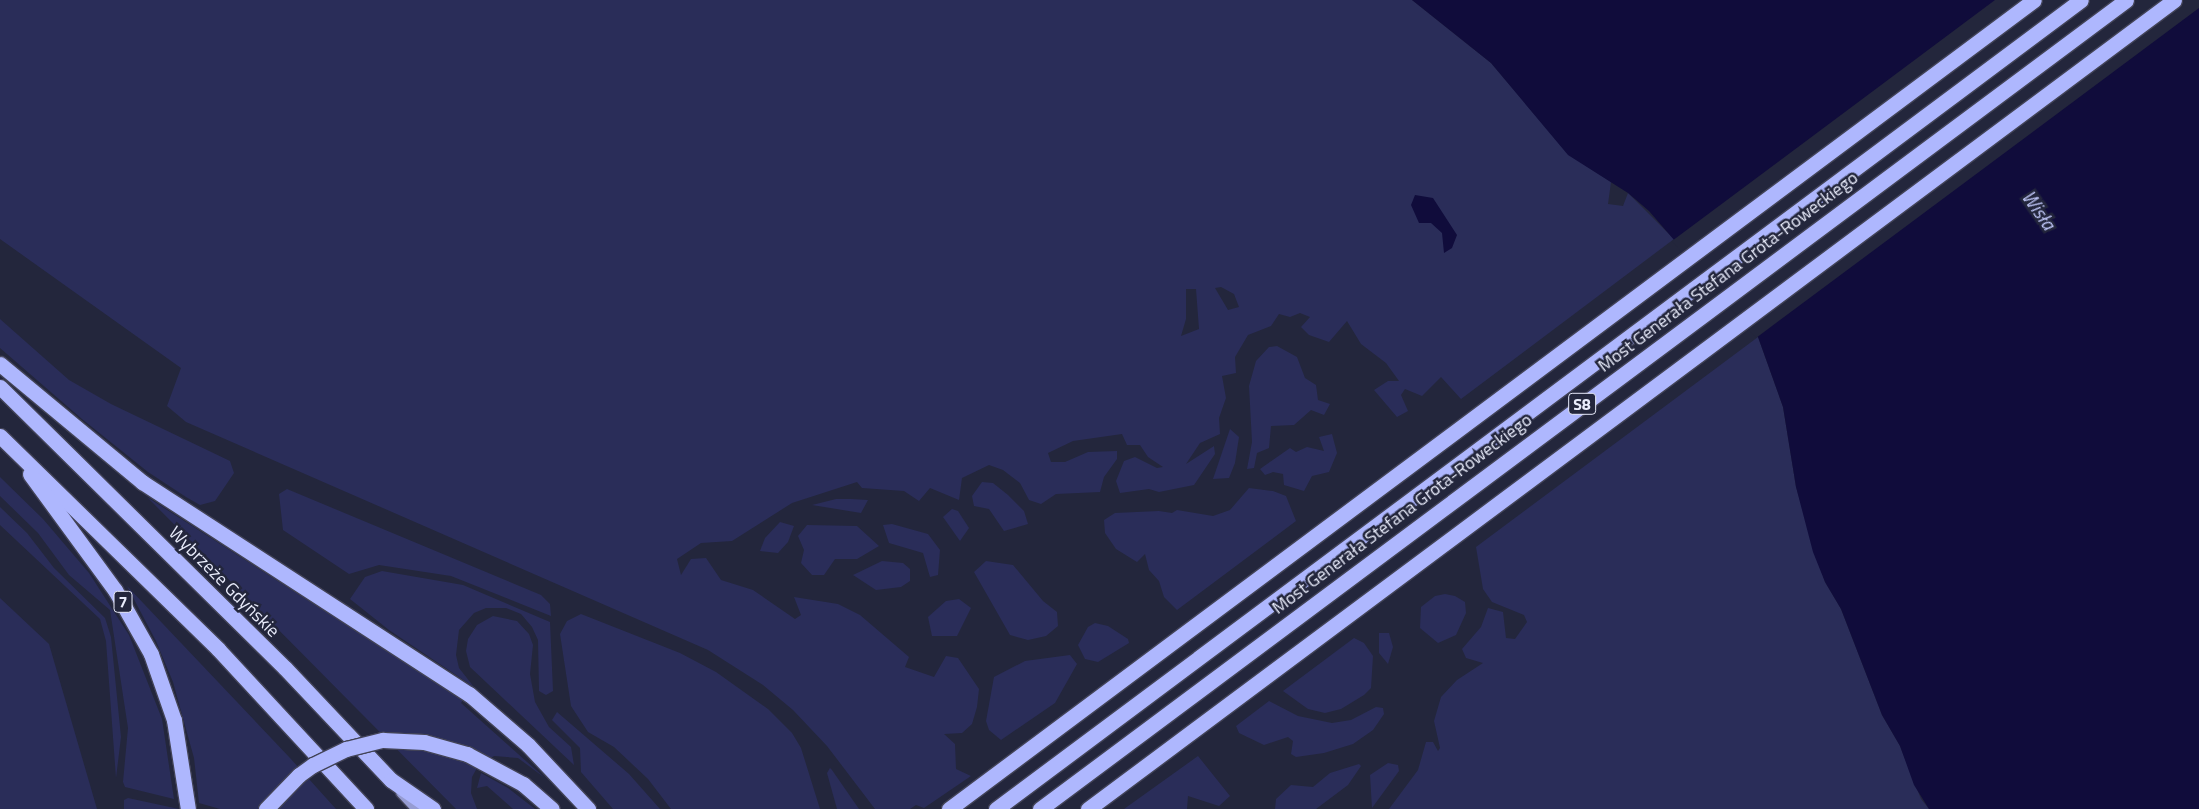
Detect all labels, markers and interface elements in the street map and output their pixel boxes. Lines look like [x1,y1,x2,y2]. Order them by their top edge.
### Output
street label: Most Generała Stefana Grota-Roweckiego [1594,167,1862,377]
water label: Wisła [2017,186,2061,234]
road number: S8 [1567,390,1597,418]
street label: Most Generała Stefana Grota-Roweckiego [1268,409,1536,619]
street label: Wybrzeże Gdyńskie [164,522,284,642]
road number: 7 [113,588,133,616]

